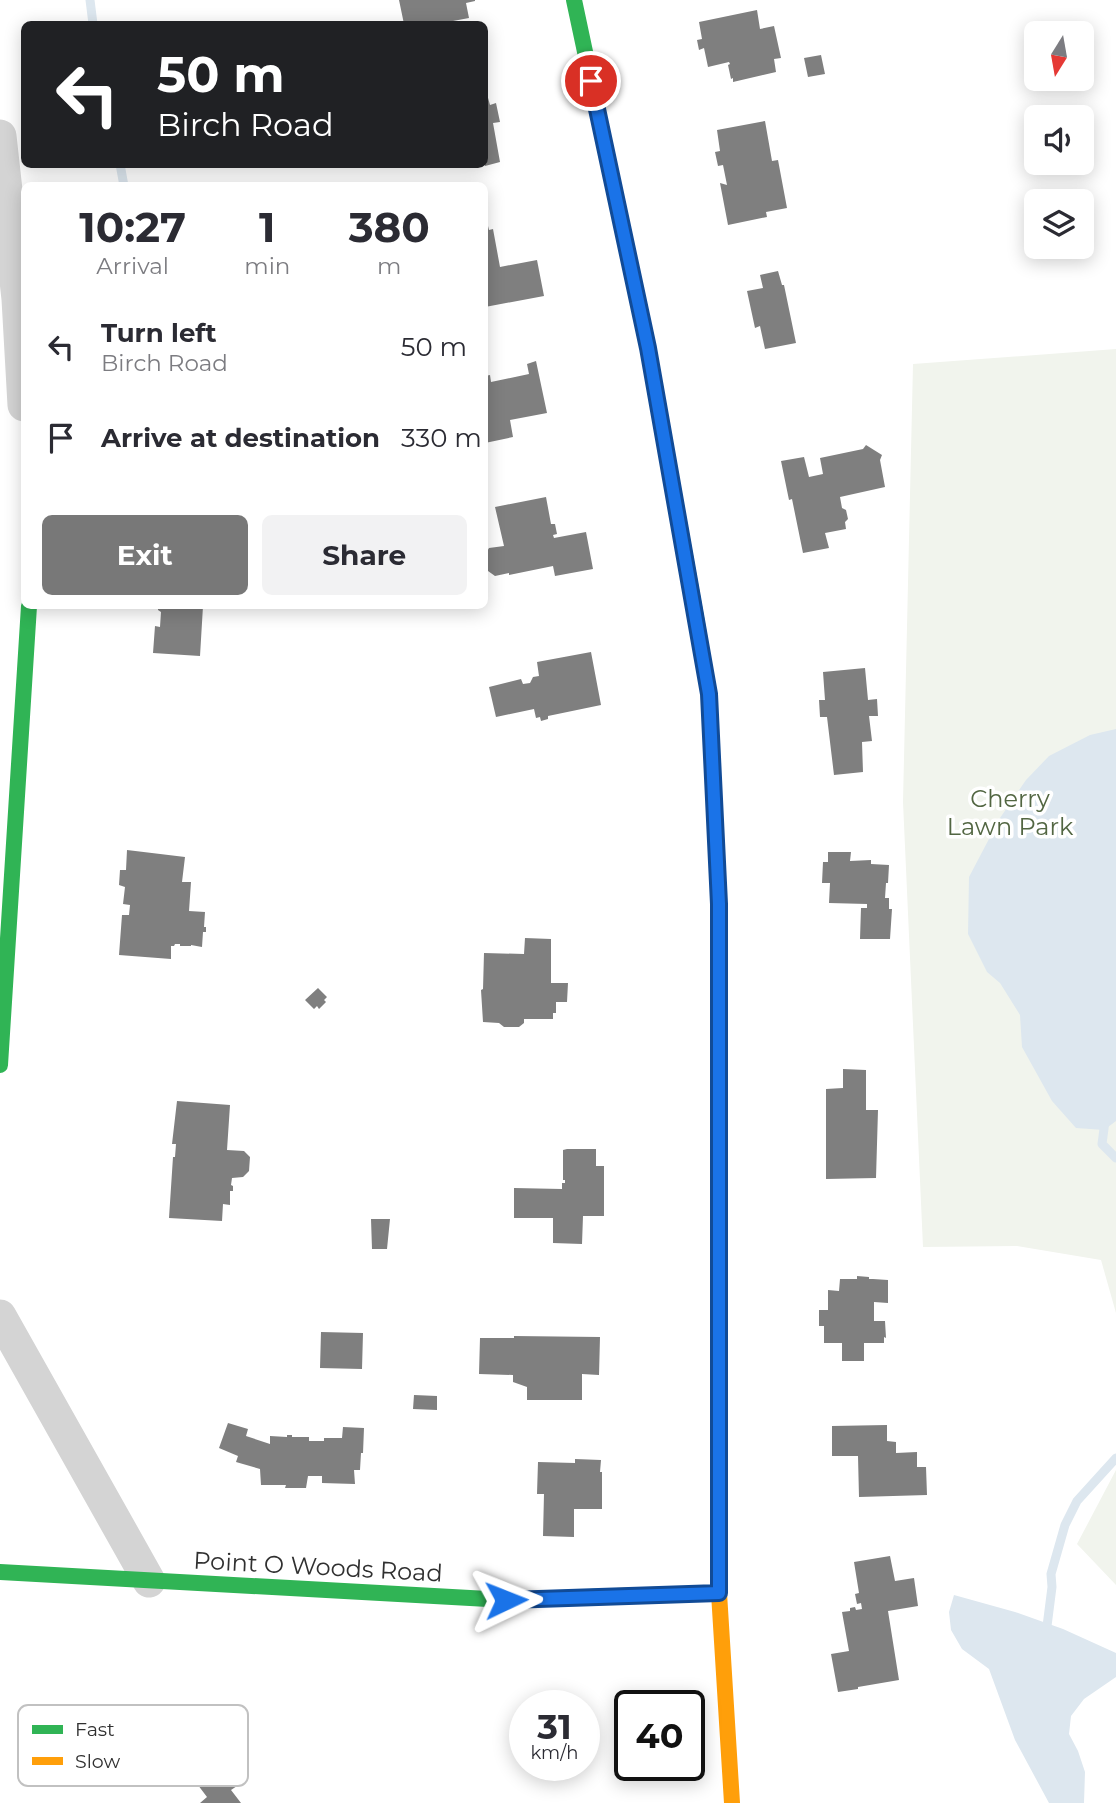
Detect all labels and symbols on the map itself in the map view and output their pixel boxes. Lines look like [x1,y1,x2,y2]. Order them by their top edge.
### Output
north arrow [1024,21,1094,91]
pin [561,51,621,111]
park label: Cherry Lawn Park [947,784,1074,841]
street label: Point O Woods Road [193,1545,443,1588]
position arrow [469,1563,543,1637]
speed limit sign: 40 [614,1690,705,1781]
legend [18,1705,248,1786]
text: Fast [75,1718,115,1741]
text: Slow [75,1750,120,1773]

